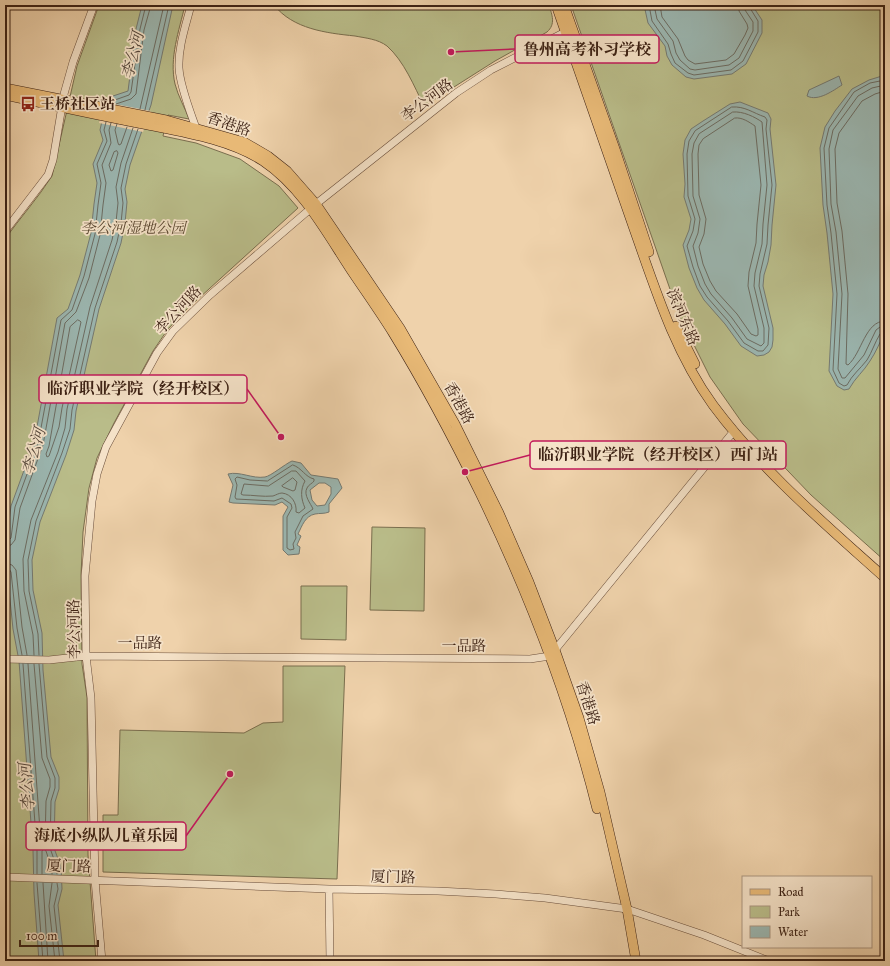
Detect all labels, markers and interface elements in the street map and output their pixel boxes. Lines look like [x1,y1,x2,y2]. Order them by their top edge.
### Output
water label: 李公河 [117,27,148,81]
callout: 鲁州高考补习学校 [515,35,659,63]
text: 鲁州高考补习学校 [523,40,651,59]
street label: 李公河路 [398,75,456,125]
bus stop icon: 王桥社区站 [19,95,37,113]
place label: 王桥社区站 [40,95,115,113]
street label: 香港路 [205,108,253,140]
park label: 李公河湿地公园 [80,219,187,237]
street label: 李公河路 [151,282,205,338]
street label: 滨河东路 [663,286,703,348]
callout: 临沂职业学院（经开校区） [39,375,247,403]
text: 临沂职业学院（经开校区） [47,379,239,398]
street label: 香港路 [440,379,478,427]
water label: 李公河 [18,423,50,477]
callout: 临沂职业学院（经开校区）西门站 [530,441,786,469]
text: 临沂职业学院（经开校区）西门站 [538,445,778,464]
street label: 李公河路 [64,599,84,659]
street label: 一品路 [117,634,163,652]
street label: 一品路 [441,637,487,655]
street label: 香港路 [572,679,604,727]
water label: 李公河 [15,759,38,812]
callout: 海底小纵队儿童乐园 [26,822,186,850]
text: 海底小纵队儿童乐园 [34,826,178,845]
street label: 厦门路 [46,856,92,876]
street label: 厦门路 [370,868,416,886]
legend [742,876,872,948]
text: Road [778,885,804,899]
text: Park [778,905,800,919]
scale bar [20,922,98,948]
text: Water [778,925,808,939]
text: 100 m [26,929,57,943]

